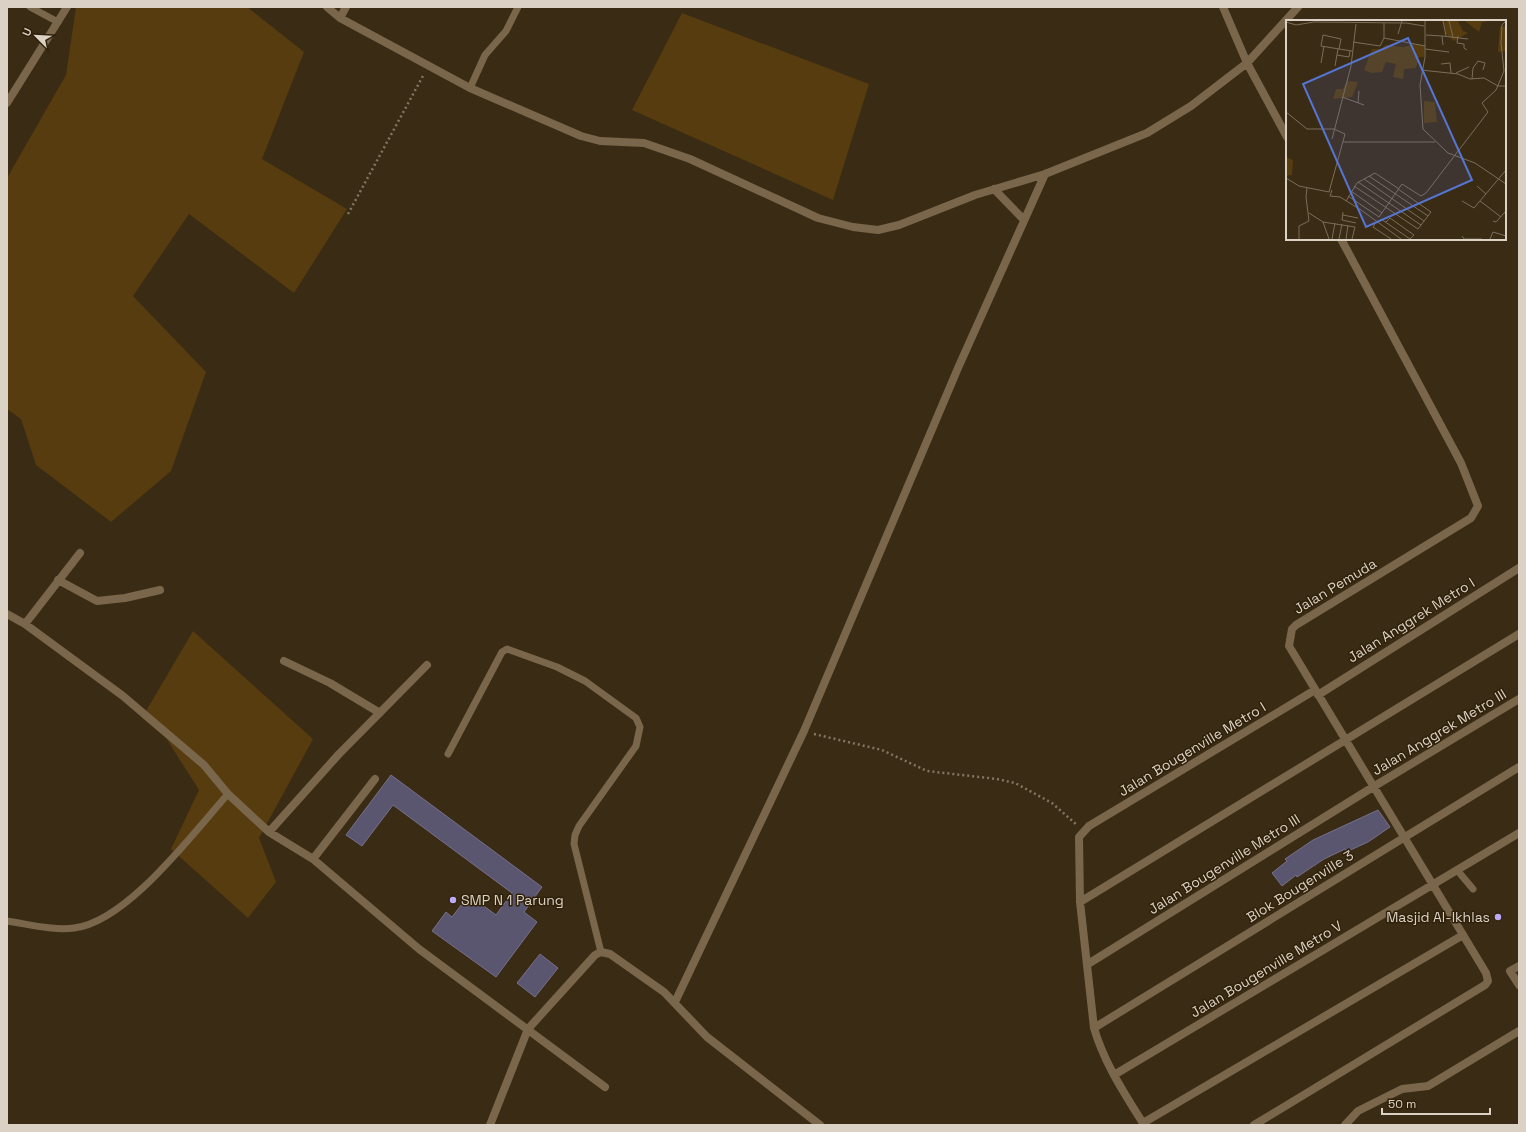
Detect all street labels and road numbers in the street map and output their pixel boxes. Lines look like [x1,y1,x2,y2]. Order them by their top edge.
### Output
street label: Jalan Pemuda [1290,554,1380,618]
street label: Jalan Anggrek Metro I [1344,574,1478,666]
street label: Jalan Anggrek Metro III [1369,685,1509,779]
street label: Jalan Bougenville Metro I [1115,698,1269,800]
street label: Jalan Bougenville Metro III [1145,810,1303,918]
street label: Blok Bougenville 3 [1243,846,1357,926]
street label: Jalan Bougenville Metro V [1187,916,1345,1021]

